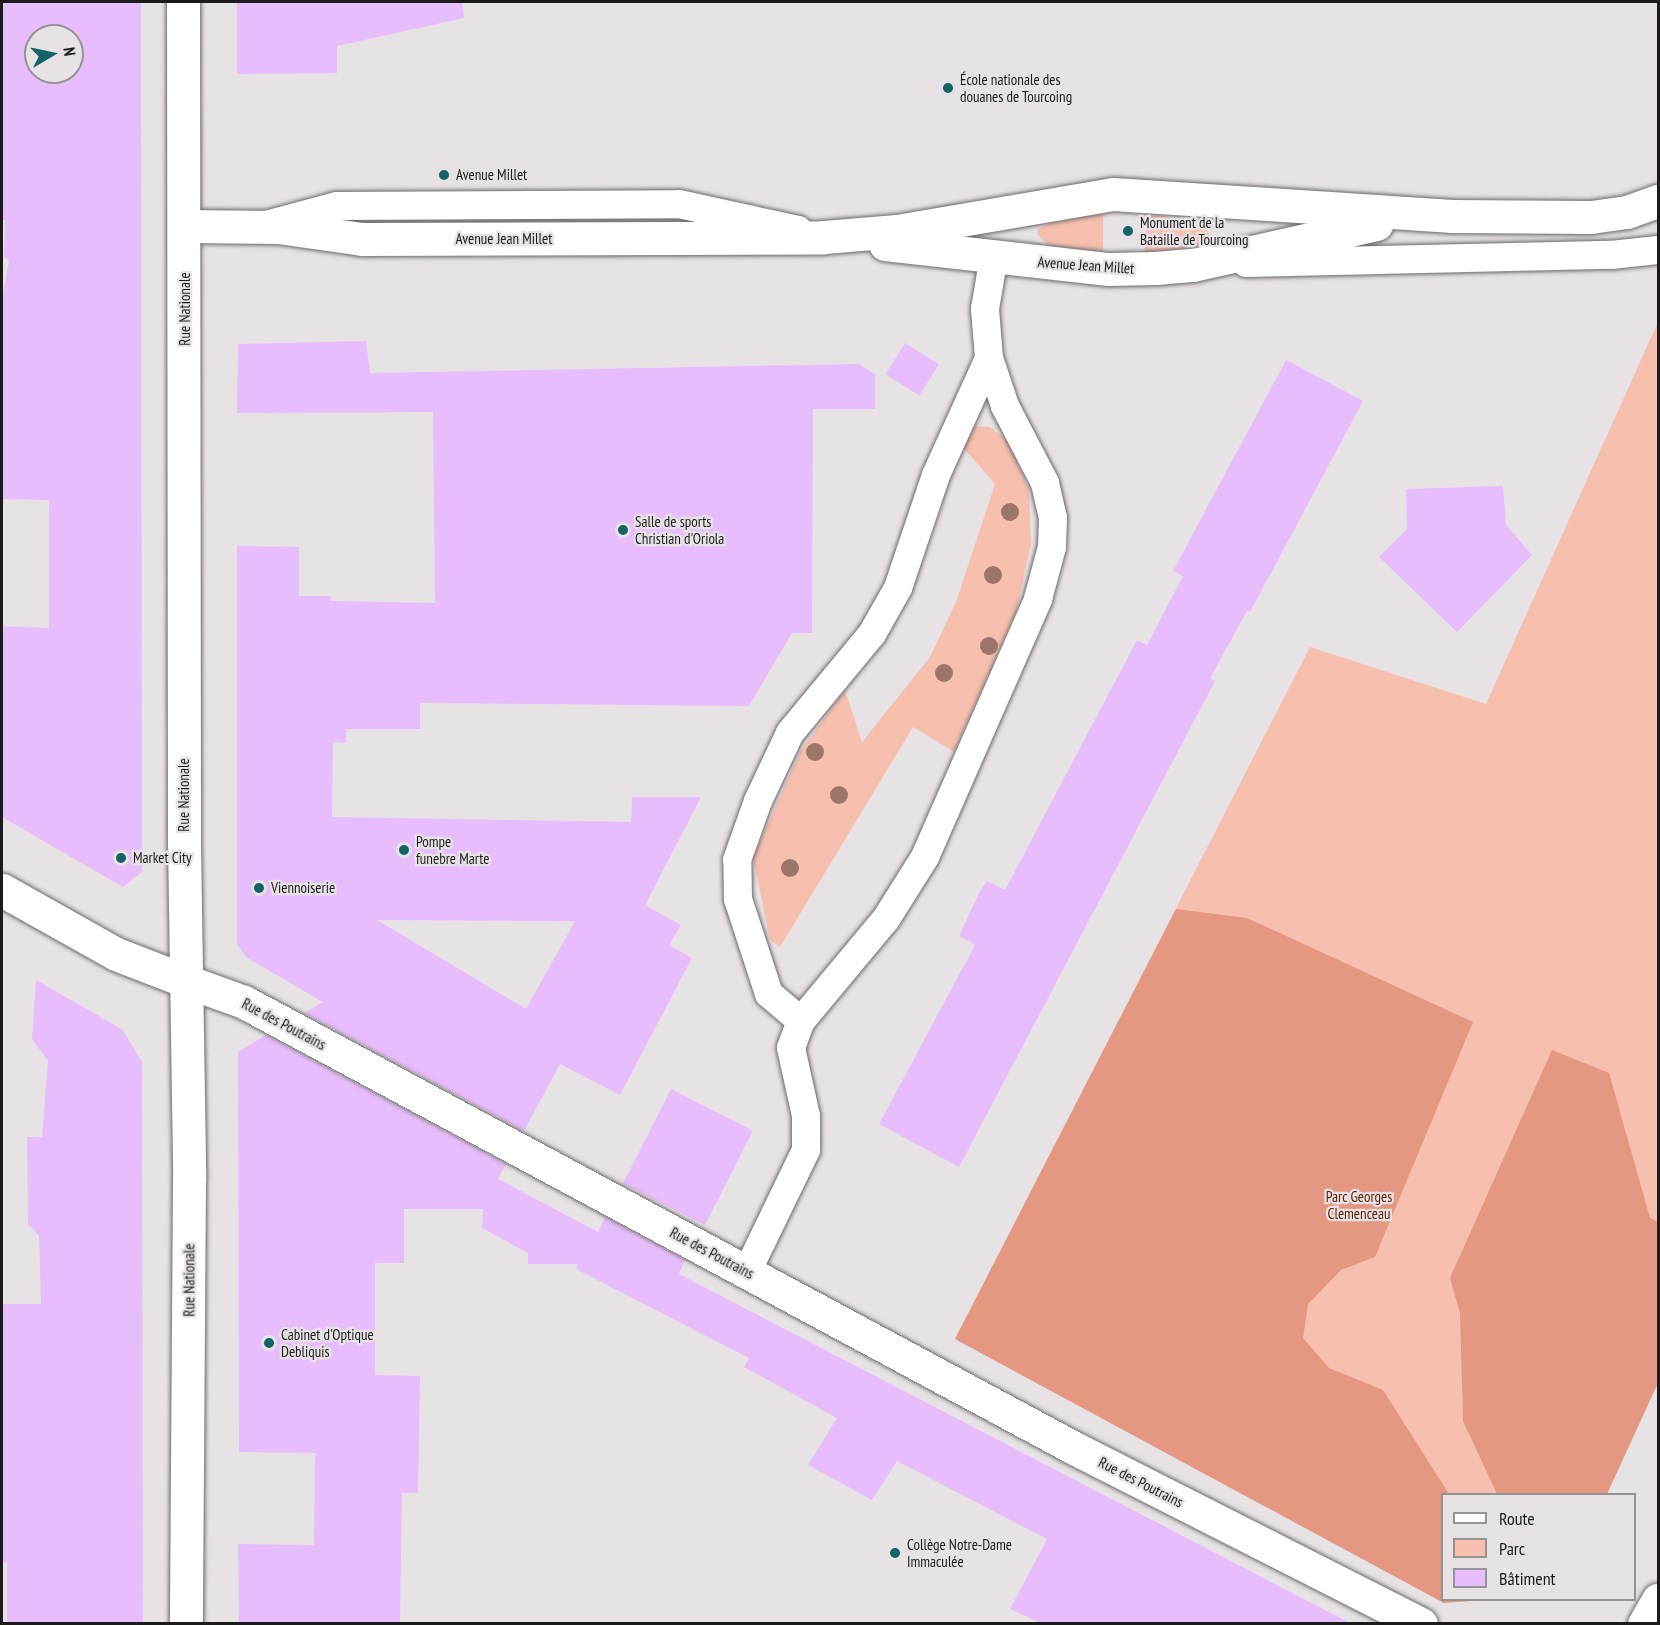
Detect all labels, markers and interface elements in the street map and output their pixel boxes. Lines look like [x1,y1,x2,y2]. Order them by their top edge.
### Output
north arrow [24,24,84,84]
text: N [59,46,80,57]
place label: École nationale des douanes de Tourcoing [960,70,1073,105]
marker: École nationale des douanes de Tourcoing [941,81,955,95]
place label: Avenue Millet [456,166,527,184]
marker: Avenue Millet [437,168,451,182]
place label: Monument de la Bataille de Tourcoing [1140,213,1249,248]
marker: Monument de la Bataille de Tourcoing [1121,224,1135,238]
street label: Avenue Jean Millet [456,230,552,248]
street label: Avenue Jean Millet [1037,253,1135,277]
street label: Rue Nationale [176,272,194,346]
place label: Salle de sports Christian d'Oriola [635,512,724,547]
marker: Salle de sports Christian d'Oriola [616,523,630,537]
street label: Rue Nationale [175,758,193,832]
place label: Pompe funebre Marte [416,832,489,867]
marker: Pompe funebre Marte [397,843,411,857]
place label: Market City [133,849,192,867]
marker: Market City [114,851,128,865]
place label: Viennoiserie [271,879,335,897]
marker: Viennoiserie [252,881,266,895]
street label: Rue des Poutrains [239,994,329,1054]
park label: Parc Georges Clemenceau [1326,1187,1392,1222]
street label: Rue des Poutrains [667,1223,757,1283]
street label: Rue Nationale [180,1243,198,1317]
place label: Cabinet d'Optique Debliquis [281,1325,374,1360]
marker: Cabinet d'Optique Debliquis [262,1336,276,1350]
street label: Rue des Poutrains [1096,1453,1186,1511]
legend [1441,1493,1636,1601]
text: Route [1499,1507,1535,1530]
place label: Collège Notre-Dame Immaculée [907,1535,1012,1570]
text: Parc [1499,1537,1525,1560]
marker: Collège Notre-Dame Immaculée [888,1546,902,1560]
text: Bâtiment [1499,1567,1556,1590]

